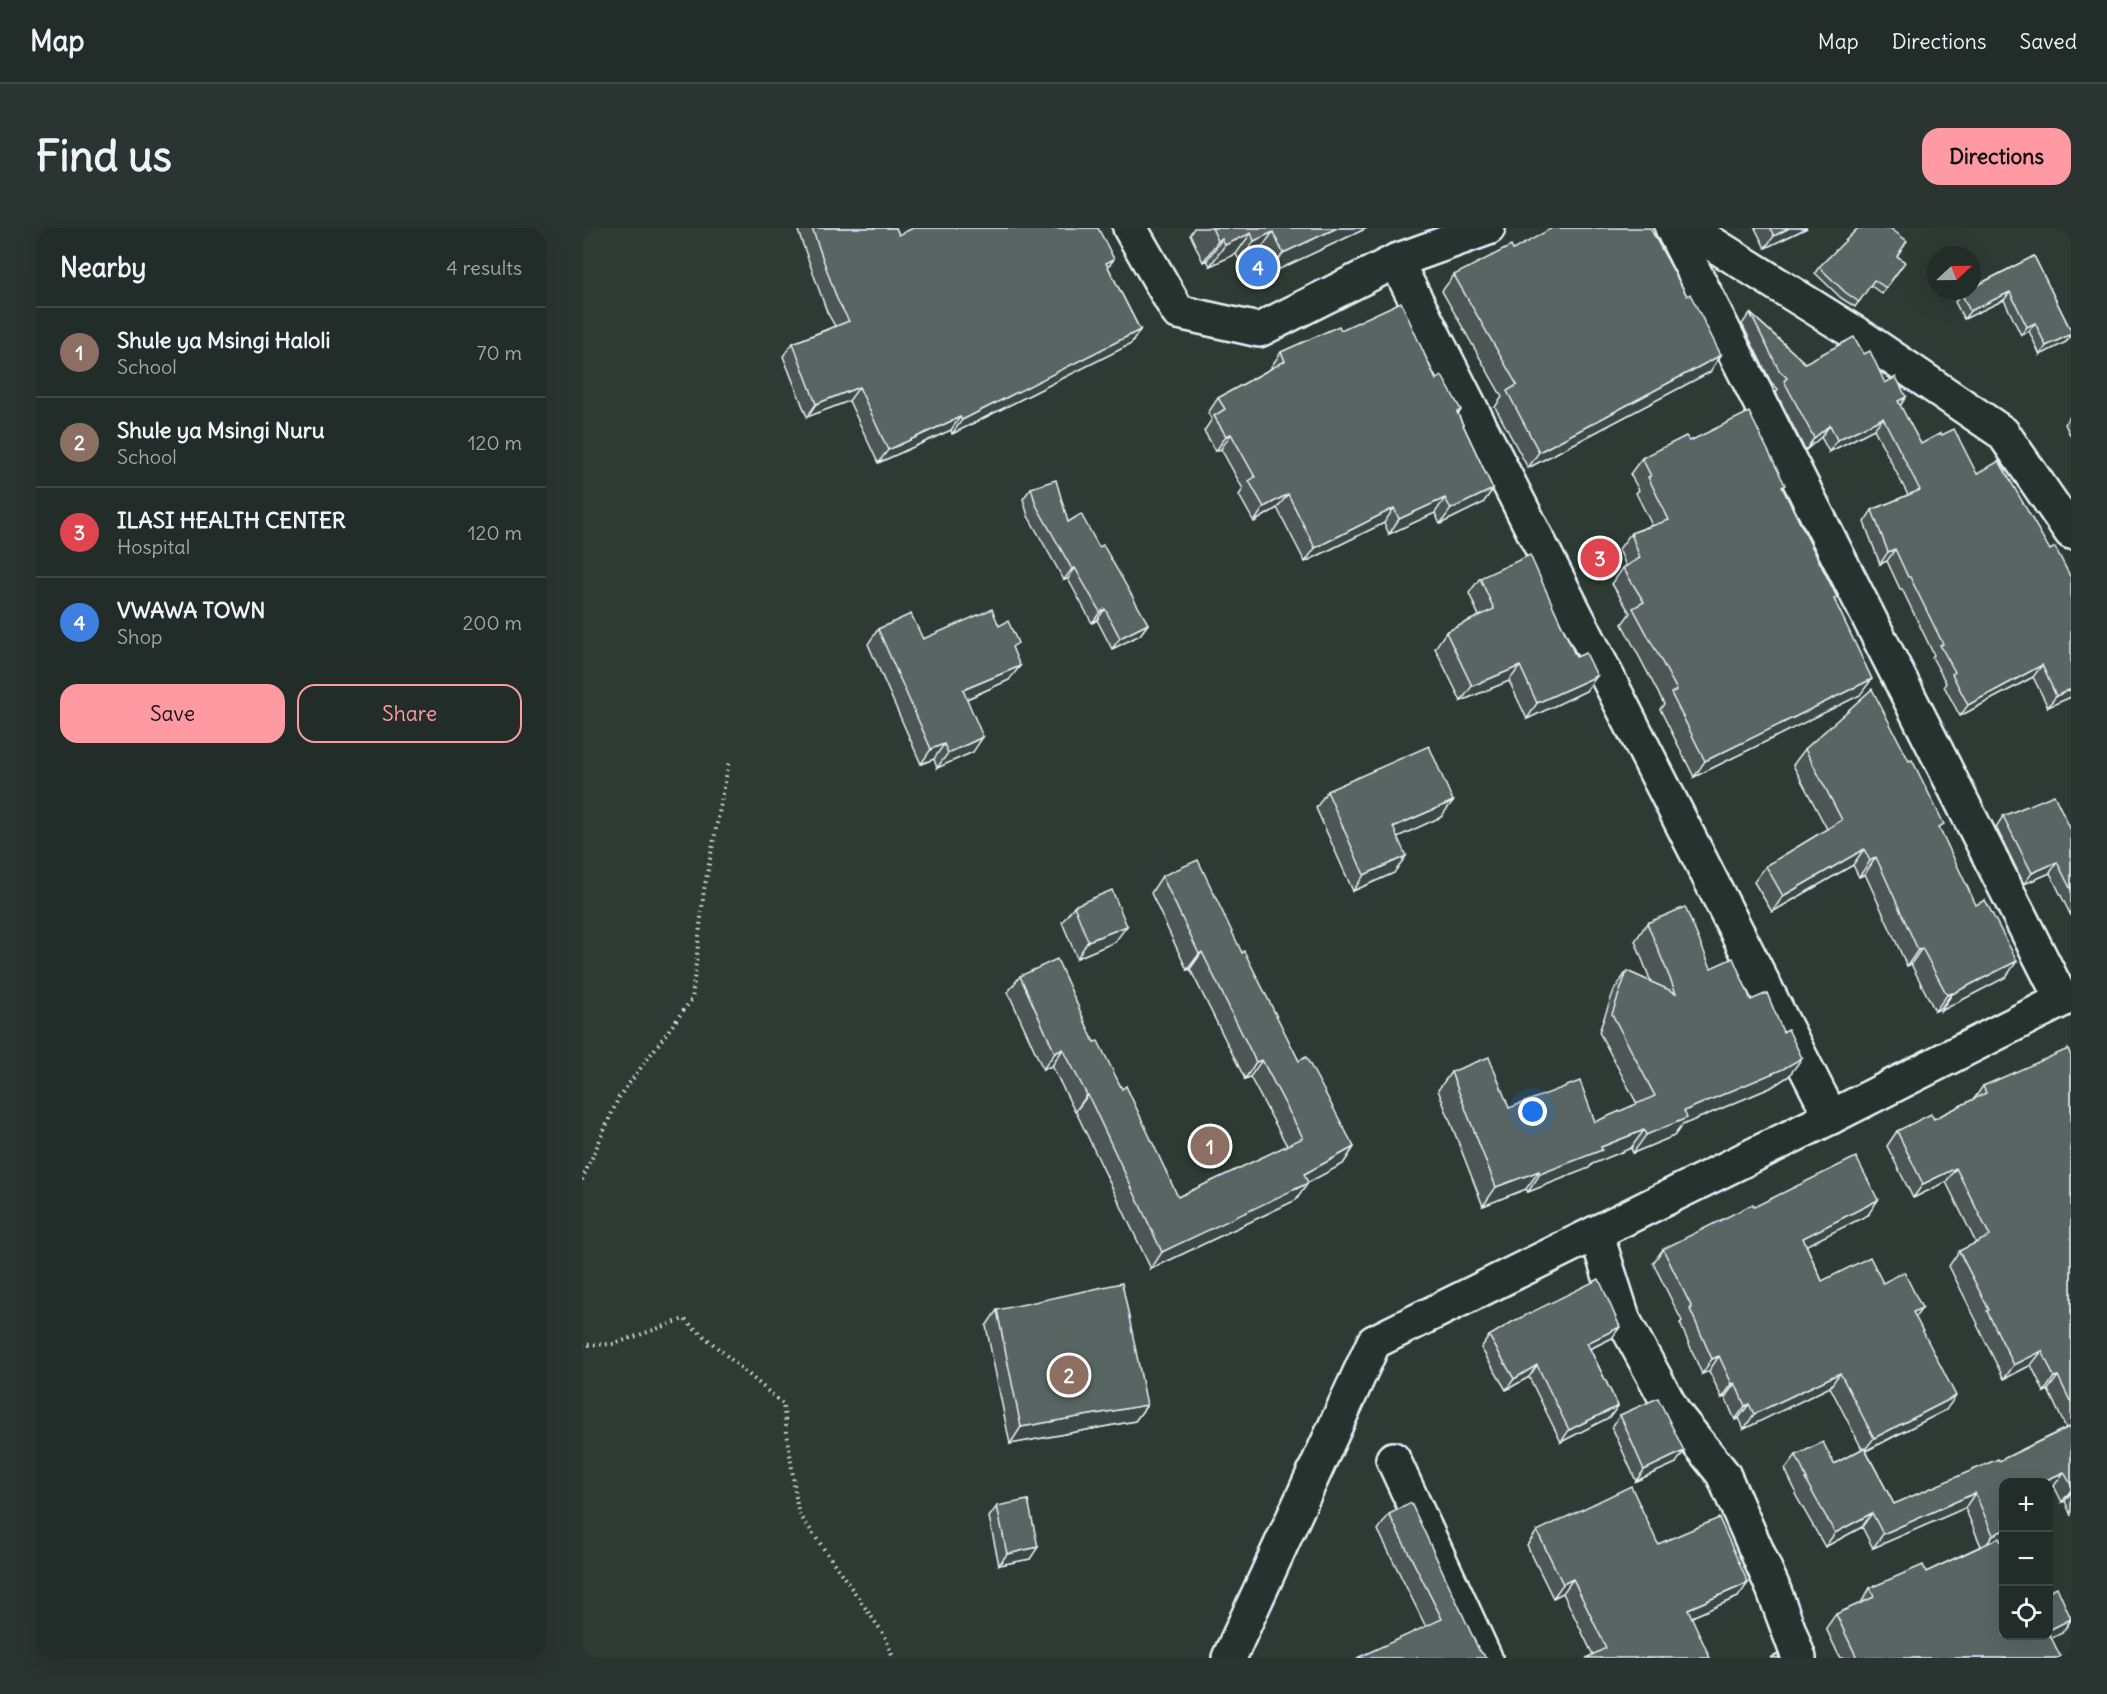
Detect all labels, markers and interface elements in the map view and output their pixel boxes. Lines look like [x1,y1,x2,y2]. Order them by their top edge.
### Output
text: Map [30,23,84,59]
text: Map [1818,28,1859,55]
text: Directions [1892,28,1986,55]
text: Saved [2019,28,2077,55]
button: Directions [1922,128,2071,185]
text: Find us [36,130,172,182]
pin: 4 [1238,244,1278,290]
north arrow [1927,246,1981,300]
text: Nearby [60,251,146,284]
text: 4 results [446,255,522,280]
text: Shule ya Msingi Haloli [117,326,330,354]
text: 1 [76,340,83,365]
text: 70 m [477,340,522,365]
text: School [117,354,177,379]
text: Shule ya Msingi Nuru [117,416,325,444]
text: 2 [74,430,85,455]
text: 120 m [468,430,522,455]
text: School [117,444,177,469]
text: ILASI HEALTH CENTER [117,506,346,534]
text: 3 [74,520,85,545]
text: 120 m [468,520,522,545]
text: Hospital [117,534,190,559]
pin: 3 [1580,536,1620,580]
text: VWAWA TOWN [117,596,266,624]
text: 4 [74,610,85,635]
text: 200 m [462,610,522,635]
text: Shop [117,624,162,649]
button: Save [60,684,285,743]
button: Share [297,684,522,743]
your location [1518,1097,1547,1126]
pin: 1 [1190,1124,1230,1168]
pin: 2 [1050,1352,1088,1398]
map controls [1999,1478,2053,1640]
button: + [1999,1478,2053,1532]
button: − [1999,1532,2053,1586]
button: locate [1999,1586,2053,1640]

